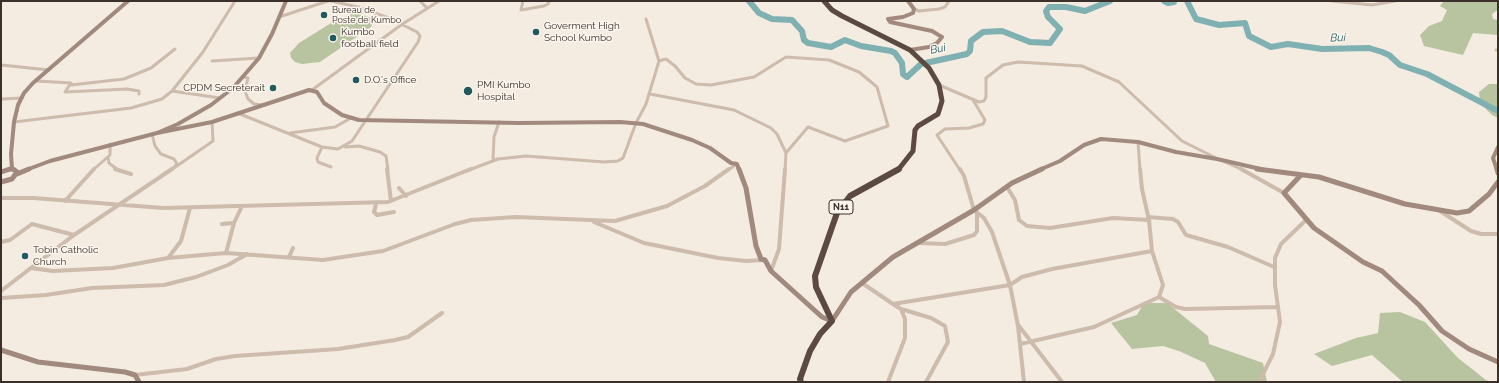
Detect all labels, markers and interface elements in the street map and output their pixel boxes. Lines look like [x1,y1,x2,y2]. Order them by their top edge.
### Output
place label: Bureau de Poste de Kumbo [332,5,401,26]
marker: Bureau de Poste de Kumbo [319,10,329,20]
place label: Goverment High School Kumbo [544,20,620,44]
place label: Kumbo football field [341,26,399,50]
marker: Goverment High School Kumbo [531,27,541,37]
water label: Bui [1330,31,1346,45]
marker: Kumbo football field [328,33,338,43]
water label: Bui [929,41,947,57]
place label: D.O.'s Office [364,74,416,86]
marker: D.O.'s Office [351,75,361,85]
place label: PMI Kumbo Hospital [477,79,531,102]
place label: CPDM Secreterait [183,82,265,94]
marker: CPDM Secreterait [268,83,278,93]
marker: PMI Kumbo Hospital [462,85,474,97]
road number: N11 [829,200,853,214]
place label: Tobin Catholic Church [33,244,98,268]
marker: Tobin Catholic Church [20,251,30,261]

